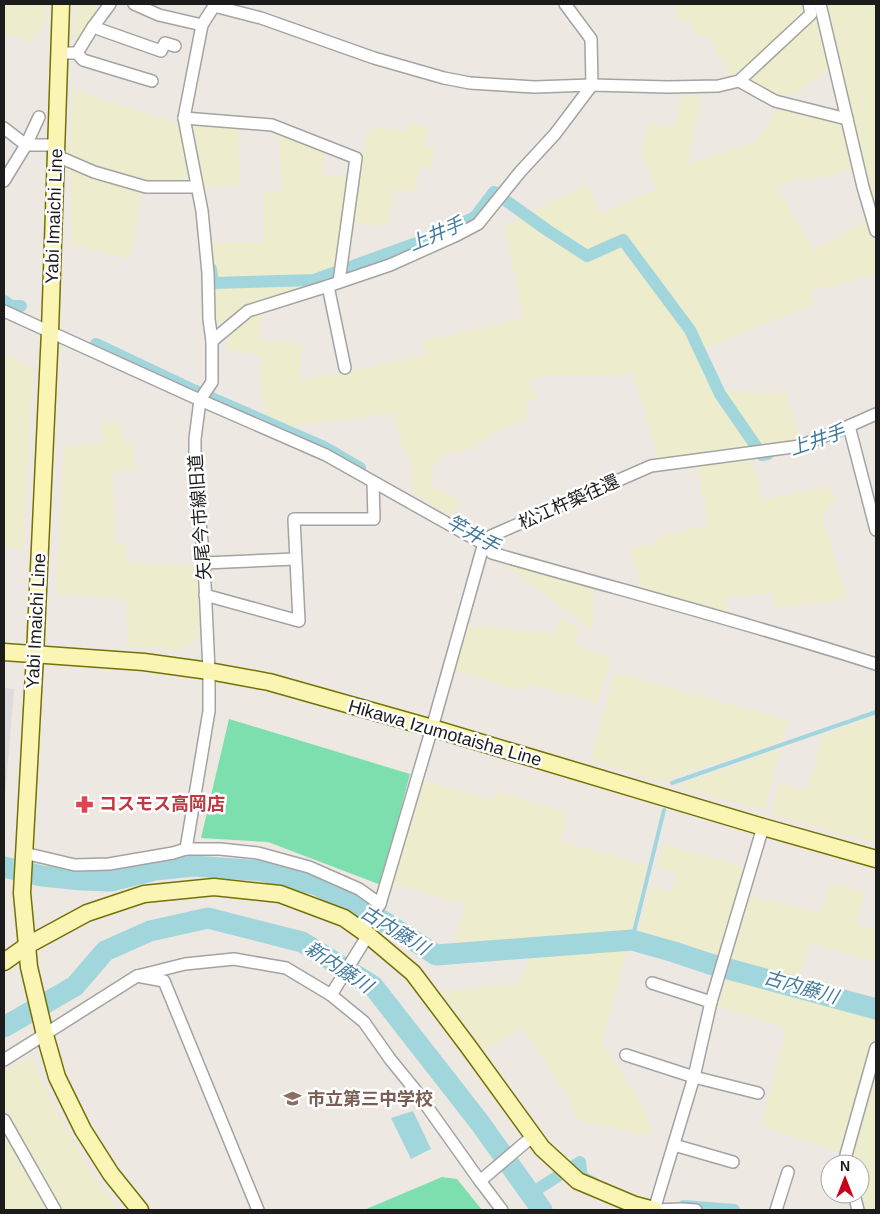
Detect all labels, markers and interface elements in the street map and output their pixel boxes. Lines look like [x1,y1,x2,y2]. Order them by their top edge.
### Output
street label: Yabi Imaichi Line [42,148,66,284]
water label: 上井手 [406,213,467,255]
water label: 上井手 [787,420,848,459]
street label: 矢尾今市線旧道 [186,453,214,581]
street label: 松江杵築往還 [516,471,622,533]
water label: 竿井手 [443,511,504,557]
street label: Yabi Imaichi Line [22,553,50,689]
street label: Hikawa Izumotaisha Line [346,696,544,770]
pharmacy icon: コスモス高岡店 [75,794,95,814]
place label: コスモス高岡店 [99,794,225,814]
water label: 古内藤川 [357,901,434,960]
water label: 新内藤川 [302,937,378,998]
water label: 古内藤川 [762,966,842,1008]
school or university icon: 市立第三中学校 [283,1089,303,1109]
place label: 市立第三中学校 [307,1089,433,1109]
north arrow [820,1154,870,1204]
text: N [840,1158,850,1174]

